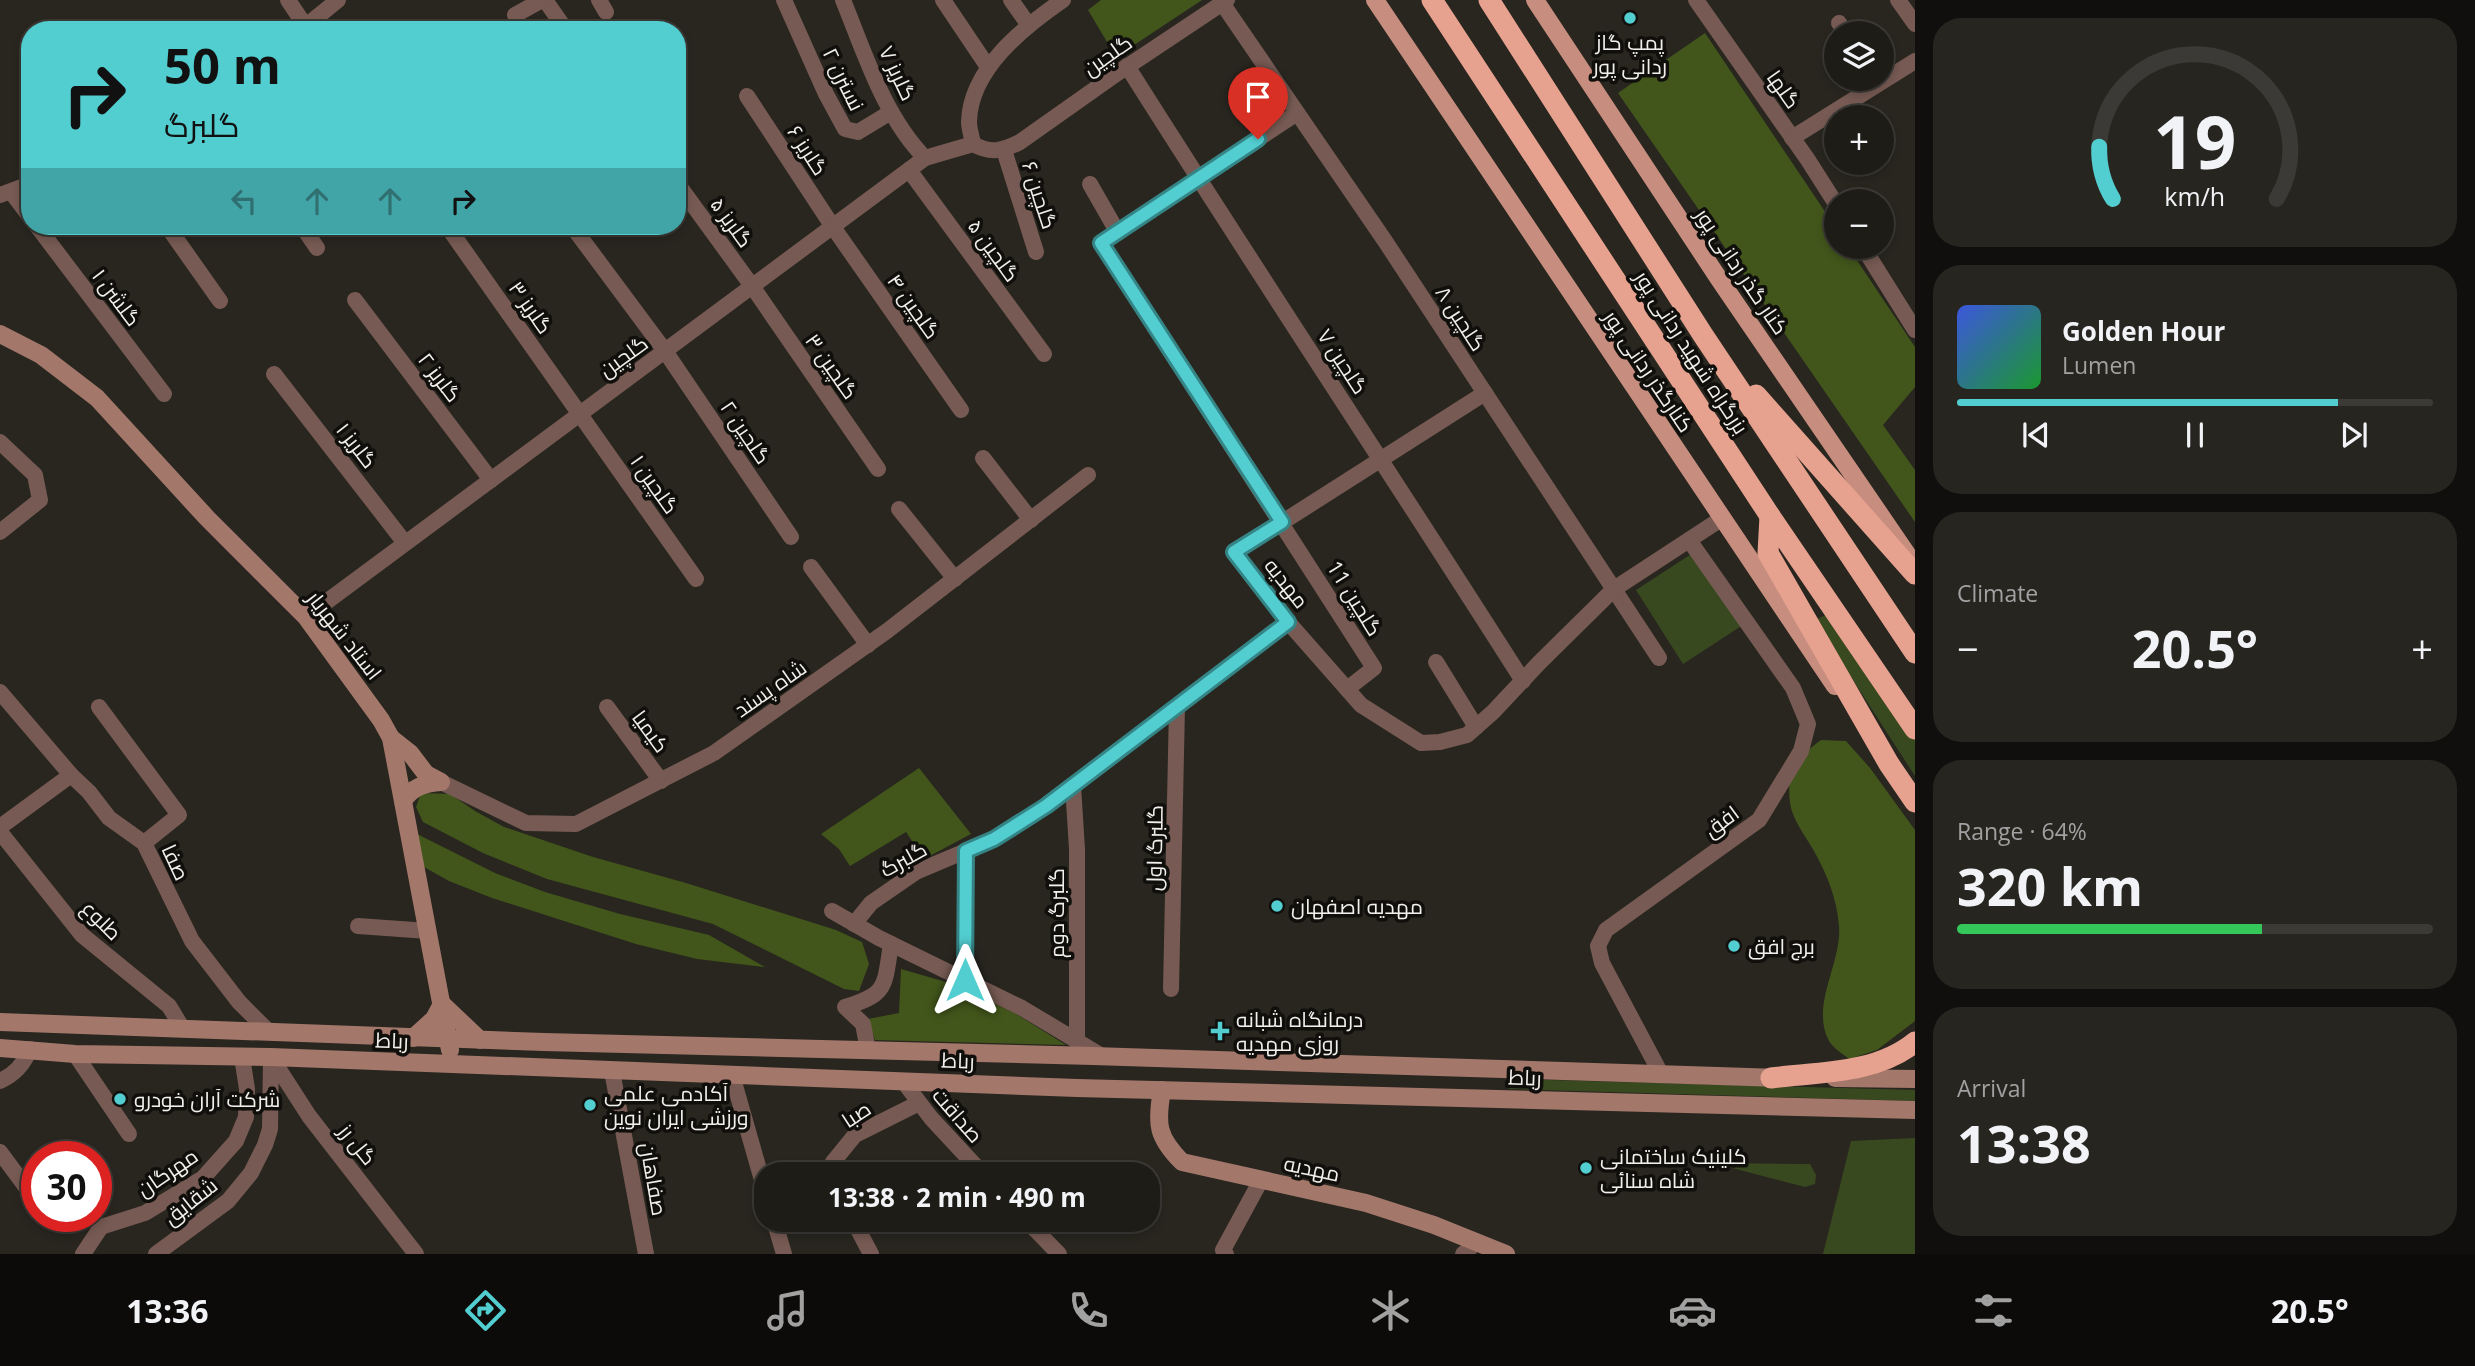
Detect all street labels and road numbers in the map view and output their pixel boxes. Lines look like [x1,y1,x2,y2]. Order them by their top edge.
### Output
street label: گلچین [1077,28,1138,83]
street label: گلریز ۷ [873,41,923,105]
street label: نسترن ۲ [817,43,871,115]
street label: گلها [1761,64,1807,114]
street label: گلریز ۶ [781,120,835,180]
street label: گلچین ۶ [1015,158,1064,233]
street label: گلریز ۵ [704,191,760,253]
street label: کنار گذر ردانی پور [1688,201,1795,340]
street label: گلچین ۵ [961,213,1026,288]
street label: گلشن ۱ [86,263,148,331]
street label: بزرگراه شهید ردانی پور [1627,264,1755,440]
street label: گلچین ۴ [881,268,947,345]
street label: گلریز ۳ [503,275,559,339]
street label: گلچین ۸ [1429,280,1493,357]
street label: کنارگذر ردانی پور [1596,304,1700,438]
street label: گلچین ۷ [1311,323,1375,400]
street label: گلچین ۳ [799,328,865,405]
street label: گلچین [593,329,654,384]
street label: گلریز ۲ [412,346,468,408]
street label: گلچین ۲ [714,395,777,470]
street label: گلریز ۱ [330,416,384,474]
street label: گلچین ۱ [624,449,685,520]
street label: مهدیه [1259,552,1315,614]
street label: گلچین 11 [1320,555,1389,641]
street label: استاد شهریار [301,584,389,685]
street label: شاه پسند [728,653,812,724]
street label: کیمیا [626,704,676,758]
street label: افق [1698,799,1744,843]
street label: گلبرگ اول [1139,805,1169,891]
street label: گلبرگ [875,835,931,883]
street label: صفا [156,839,196,885]
street label: گلبرگ دوم [1042,868,1071,958]
street label: طلوع [75,894,128,947]
street label: رباط [375,1025,409,1055]
street label: رباط [941,1045,975,1075]
street label: رباط [1508,1062,1542,1092]
street label: صداقت [926,1082,990,1148]
street label: صبا [836,1094,876,1134]
street label: گل رز [332,1117,383,1170]
street label: صفاهان [634,1140,674,1218]
street label: مهرگان [131,1141,203,1203]
street label: مهدیه [1282,1148,1342,1188]
street label: شقایق [157,1171,223,1231]

